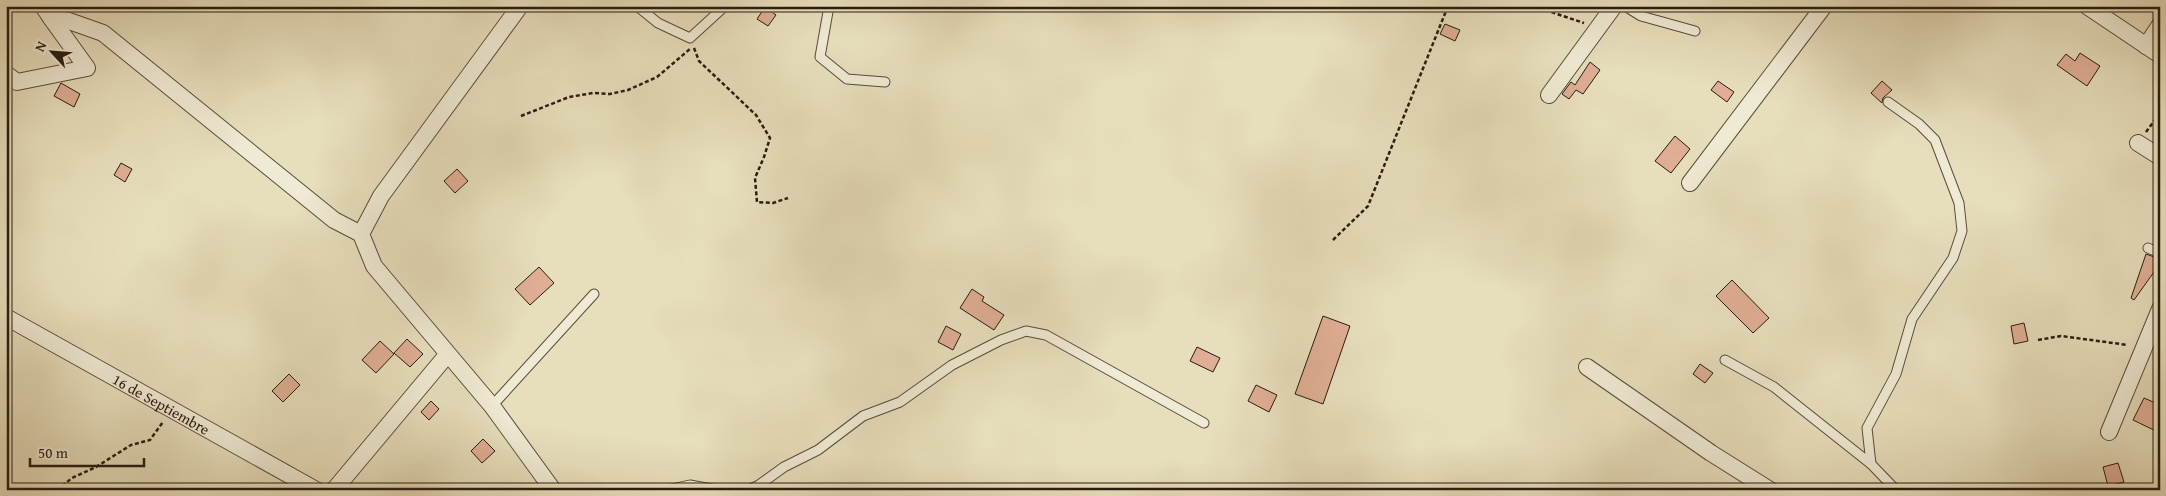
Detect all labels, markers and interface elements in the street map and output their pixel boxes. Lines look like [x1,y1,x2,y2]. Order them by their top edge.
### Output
north arrow [28,28,78,78]
text: N [29,37,52,55]
street label: 16 de Septiembre [109,368,214,439]
scale bar [30,436,144,468]
text: 50 m [38,442,69,463]

